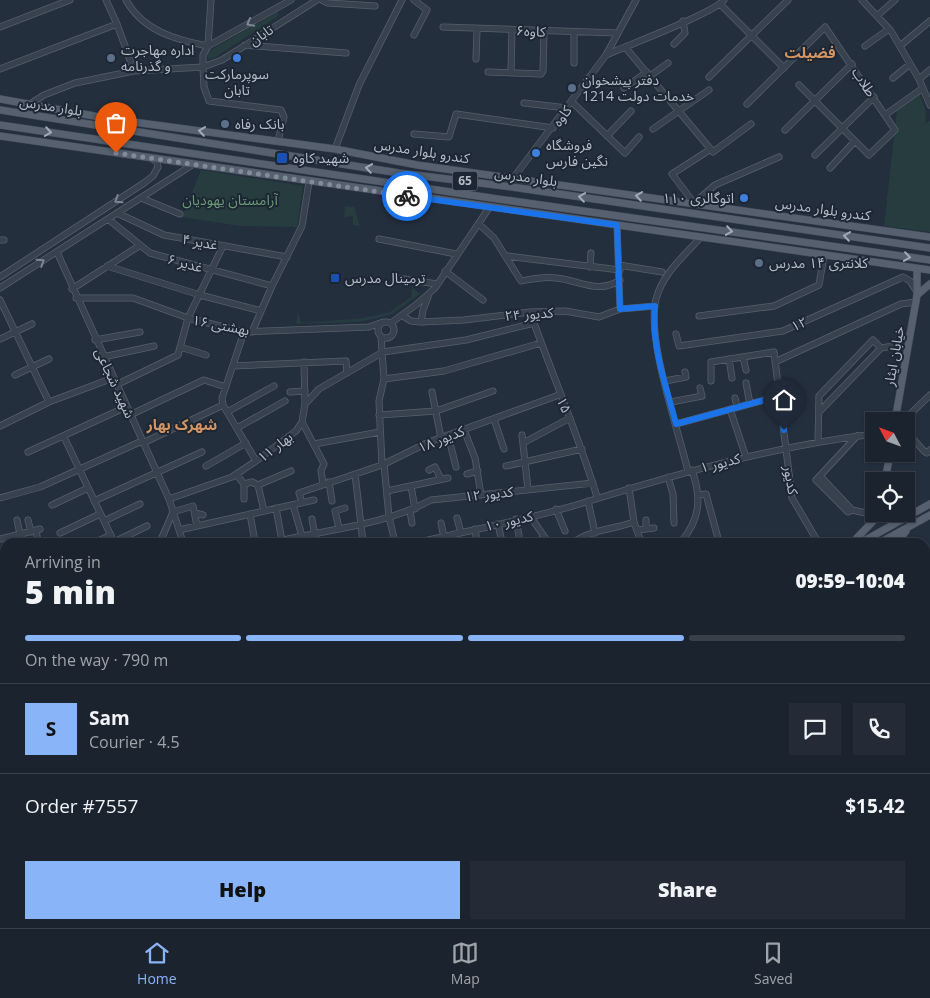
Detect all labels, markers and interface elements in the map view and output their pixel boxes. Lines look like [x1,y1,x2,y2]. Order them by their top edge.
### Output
one-way arrow [246,17,255,27]
street label: تابان [245,20,277,50]
street label: کاوه۶ [516,20,547,41]
place label: اداره مهاجرت و گذرنامه [121,40,194,75]
district label: فضیلت [784,42,836,62]
marker: اداره مهاجرت و گذرنامه [105,52,117,64]
marker: سوپرمارکت تابان [231,52,243,64]
street label: طلاب [848,63,881,100]
place label: سوپرمارکت تابان [205,64,269,99]
place label: دفتر پیشخوان خدمات دولت 1214 [582,70,694,105]
marker: دفتر پیشخوان خدمات دولت 1214 [566,82,578,94]
street label: بلوار مدرس [18,91,84,120]
street label: کاوه [547,101,576,130]
pin [95,102,137,153]
icon: bag [102,109,130,137]
place label: بانک رفاه [235,114,285,133]
marker: بانک رفاه [219,118,231,130]
one-way arrow [197,126,205,137]
one-way arrow [44,127,53,137]
street label: کندرو بلوار مدرس [373,134,471,167]
place label: فروشگاه نگین فارس [546,135,608,170]
marker: فروشگاه نگین فارس [530,147,542,159]
place label: شهید کاوه [293,148,349,167]
marker: شهید کاوه [275,151,289,165]
one-way arrow [365,163,373,174]
street label: بلوار مدرس [493,163,559,190]
courier [382,171,432,221]
road number: 65 [452,172,478,190]
icon: bike [393,182,421,210]
place label: اتوگالری ۱۱۰ [663,188,734,207]
park label: آرامستان یهودیان [182,190,279,209]
one-way arrow [635,191,644,201]
marker: اتوگالری ۱۱۰ [738,192,750,204]
street label: کندرو بلوار مدرس [774,192,872,225]
one-way arrow [578,193,587,203]
one-way arrow [114,194,123,204]
one-way arrow [725,225,733,236]
street label: غدیر ۴ [181,229,219,254]
one-way arrow [843,231,851,242]
street label: غدیر ۶ [165,249,205,276]
one-way arrow [902,251,911,261]
place label: کلانتری ۱۴ مدرس [769,253,868,272]
marker: کلانتری ۱۴ مدرس [753,257,765,269]
one-way arrow [36,259,45,268]
place label: ترمینال مدرس [345,268,425,287]
marker: ترمینال مدرس [329,272,341,284]
street label: کدیور ۲۴ [504,302,554,325]
street label: ۱۶ بهشتی [191,310,252,339]
street label: ۱۲ [788,312,810,335]
street label: خیابان ایثار [879,324,908,388]
street label: شهید شجاعی [91,344,140,421]
pin [763,379,805,430]
icon: home [770,386,798,414]
street label: ۱۵ [553,394,576,416]
north arrow [865,412,915,462]
map controls [865,412,915,522]
district label: شهرک بهار [146,414,217,434]
street label: کدیور ۱۸ [415,421,467,456]
street label: بهار ۱۱ [253,427,296,466]
street label: کدیور ۱ [698,448,742,477]
street label: کدیور [780,463,803,496]
button: locate [865,472,915,522]
street label: کدیور ۱۲ [464,481,514,506]
street label: کدیور ۱۰ [483,506,535,535]
text: Arriving in [25,551,101,573]
text: 09:59–10:04 [795,568,905,594]
text: 5 min [25,570,116,613]
text: On the way · 790 m [25,649,168,671]
button: chat [789,703,841,755]
button: phone [853,703,905,755]
text: Sam [89,705,130,731]
text: S [46,716,56,742]
text: Courier · 4.5 [89,731,180,753]
text: Order #7557 [25,793,138,819]
text: $15.42 [845,793,905,819]
button: Help [25,861,460,919]
button: Share [470,861,905,919]
tab: Home [137,939,177,988]
tab: Map [451,939,480,988]
tab: Saved [754,939,793,988]

